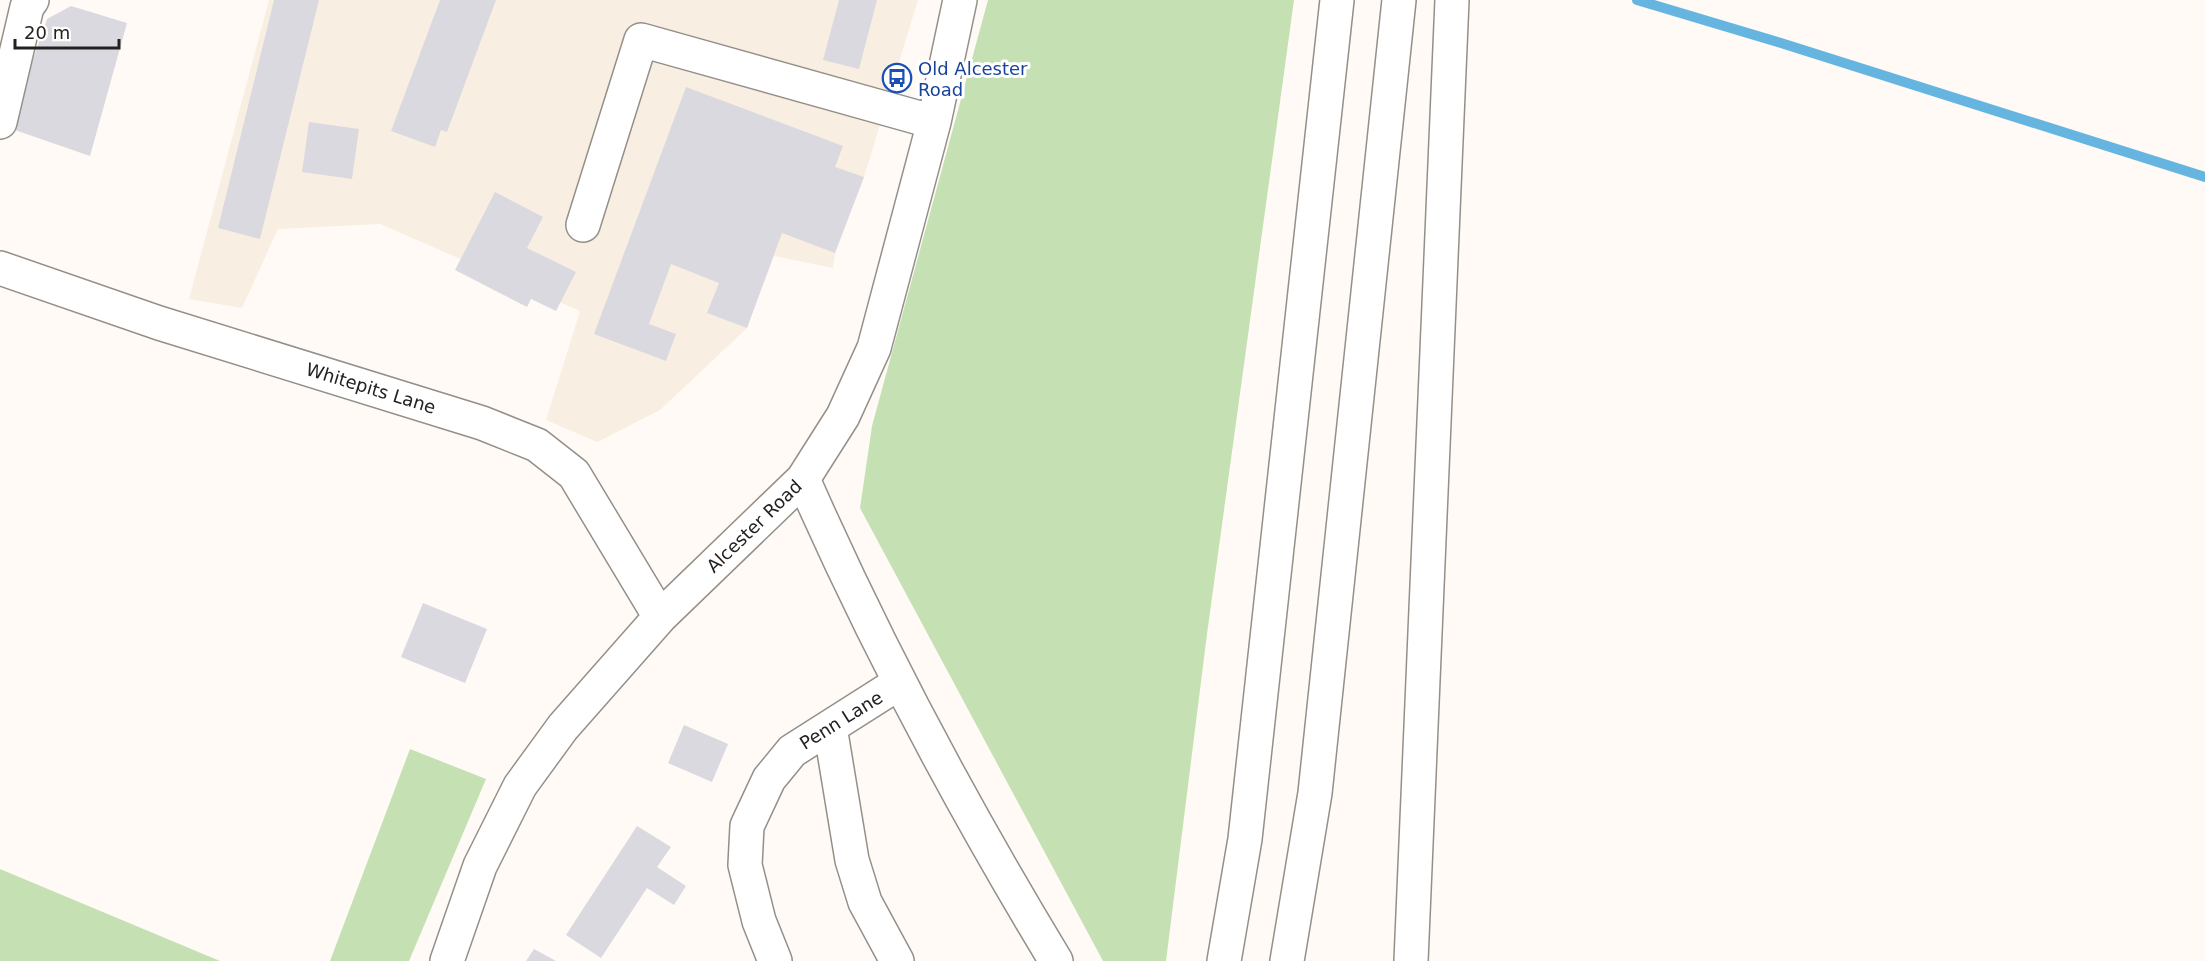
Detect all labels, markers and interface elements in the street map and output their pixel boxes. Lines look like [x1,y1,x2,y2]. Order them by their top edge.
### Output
scale bar [15,12,118,50]
text: 20 m [24,22,70,43]
place label: Old Alcester Road [918,58,1028,100]
bus stop icon: Old Alcester Road [881,62,913,94]
street label: Whitepits Lane [304,358,438,418]
street label: Alcester Road [702,475,806,577]
street label: Penn Lane [796,686,886,754]

